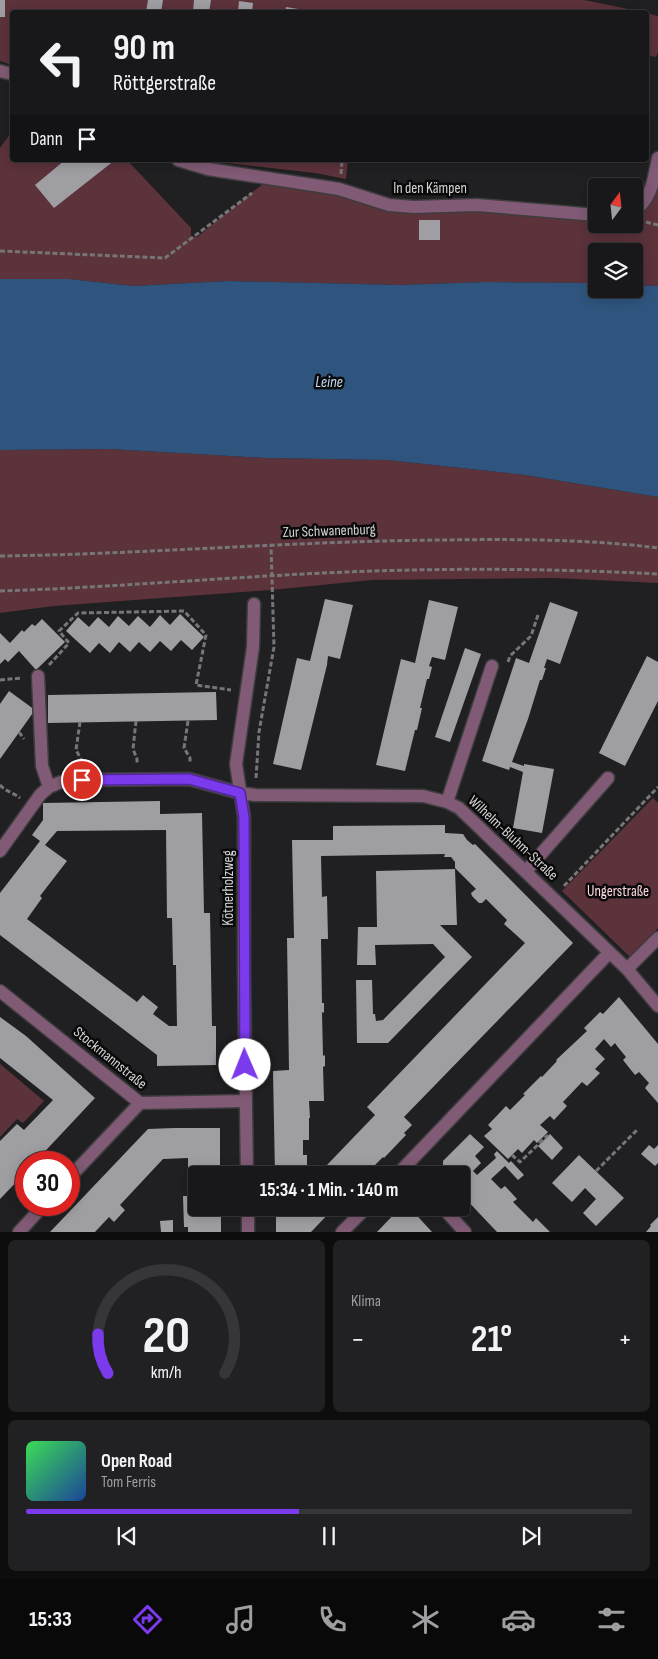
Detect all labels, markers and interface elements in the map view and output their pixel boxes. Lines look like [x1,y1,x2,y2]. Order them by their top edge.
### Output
text: 90 m [113,27,175,70]
icon: left [30,30,95,95]
text: Röttgerstraße [113,70,216,97]
icon: arrive [73,125,101,153]
text: Dann [30,128,63,151]
north arrow [588,178,642,232]
map controls [588,178,643,298]
street label: In den Kämpen [393,179,467,198]
button: layers [588,243,643,298]
water label: Leine [315,373,343,392]
street label: Zur Schwanenburg [282,520,376,542]
pin [61,759,103,801]
icon: arrive [68,766,96,794]
street label: Wilhelm-Bluhm-Straße [464,791,562,885]
street label: Kötnerholzweg [219,850,238,926]
park label: Ungerstraße [587,882,649,901]
street label: Stockmannstraße [69,1023,151,1093]
position arrow [218,1038,270,1090]
speed limit sign: 30 [15,1151,80,1216]
text: 15:34 · 1 Min. · 140 m [260,1179,398,1202]
text: Klima [351,1292,381,1311]
text: 20 [143,1305,190,1368]
text: 21° [471,1317,512,1362]
text: − [351,1323,365,1356]
text: + [618,1323,632,1356]
text: km/h [151,1362,182,1383]
text: Open Road [101,1450,172,1473]
text: Tom Ferris [101,1473,156,1492]
icon: previous [113,1522,141,1550]
icon: pause [315,1522,343,1550]
icon: next [517,1522,545,1550]
icon: directions [130,1602,165,1637]
icon: music [223,1602,258,1637]
icon: phone [315,1602,350,1637]
icon: climate [408,1602,443,1637]
icon: car [501,1602,536,1637]
icon: filters [594,1602,629,1637]
text: 15:33 [29,1606,72,1633]

